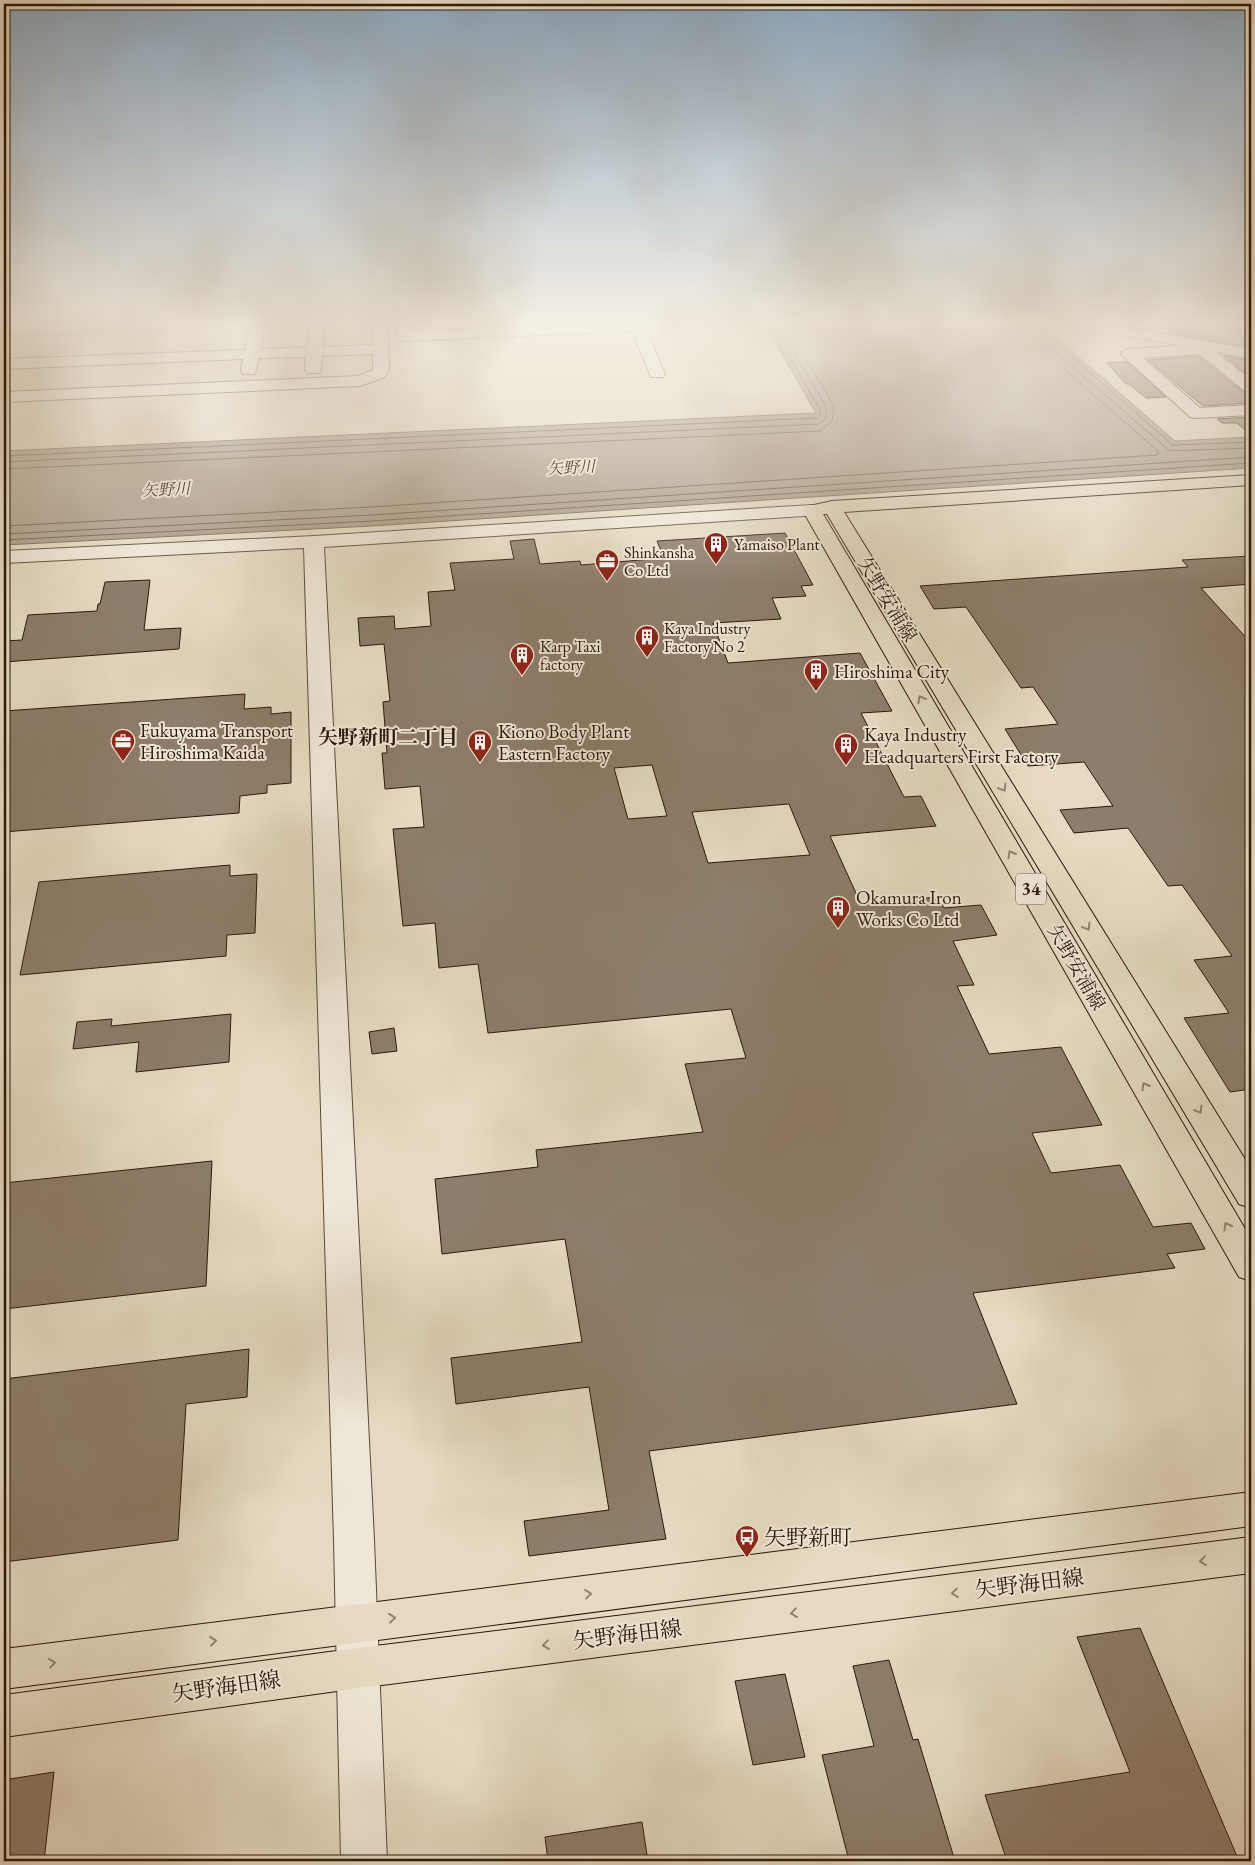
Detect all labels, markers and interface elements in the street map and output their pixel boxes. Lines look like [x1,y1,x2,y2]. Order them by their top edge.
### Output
water label: 矢野川 [547,456,598,479]
water label: 矢野川 [142,478,193,501]
building icon: Yamaiso Plant [703,531,729,565]
place label: Yamaiso Plant [734,534,820,555]
place label: Shinkansha Co Ltd [624,542,695,581]
office icon: Shinkansha Co Ltd [594,548,620,582]
street label: 矢野安浦線 [852,552,923,646]
place label: Kaya Industry Factory No 2 [664,618,751,657]
building icon: Kaya Industry Factory No 2 [634,624,660,658]
place label: Karp Taxi factory [540,636,600,675]
building icon: Karp Taxi factory [509,642,535,676]
building icon: Hiroshima City [803,658,829,692]
place label: Hiroshima City [834,659,950,684]
one-way arrow [917,695,927,704]
place label: Fukuyama Transport Hiroshima Kaida [140,718,293,765]
place label: Kiono Body Plant Eastern Factory [498,719,629,766]
place label: Kaya Industry Headquarters First Factory [864,722,1059,769]
district label: 矢野新町二丁目 [318,724,458,750]
office icon: Fukuyama Transport Hiroshima Kaida [110,728,136,762]
building icon: Kiono Body Plant Eastern Factory [467,729,493,763]
building icon: Kaya Industry Headquarters First Factory [833,732,859,766]
one-way arrow [996,782,1006,791]
one-way arrow [1007,851,1017,860]
road number: 34 [1016,874,1046,904]
place label: Okamura Iron Works Co Ltd [856,885,962,932]
building icon: Okamura Iron Works Co Ltd [825,895,851,929]
street label: 矢野安浦線 [1042,920,1111,1015]
one-way arrow [1081,921,1091,930]
one-way arrow [1142,1082,1152,1091]
one-way arrow [1193,1105,1202,1114]
one-way arrow [1223,1223,1233,1232]
place label: 矢野新町 [764,1523,852,1552]
bus stop icon: 矢野新町 [734,1524,760,1558]
one-way arrow [1199,1555,1207,1566]
street label: 矢野海田線 [973,1562,1085,1605]
one-way arrow [951,1587,959,1598]
one-way arrow [583,1589,592,1599]
one-way arrow [789,1607,797,1618]
one-way arrow [388,1613,396,1624]
street label: 矢野海田線 [571,1613,683,1656]
one-way arrow [210,1636,218,1647]
one-way arrow [541,1639,549,1650]
one-way arrow [48,1658,56,1668]
street label: 矢野海田線 [170,1664,283,1709]

